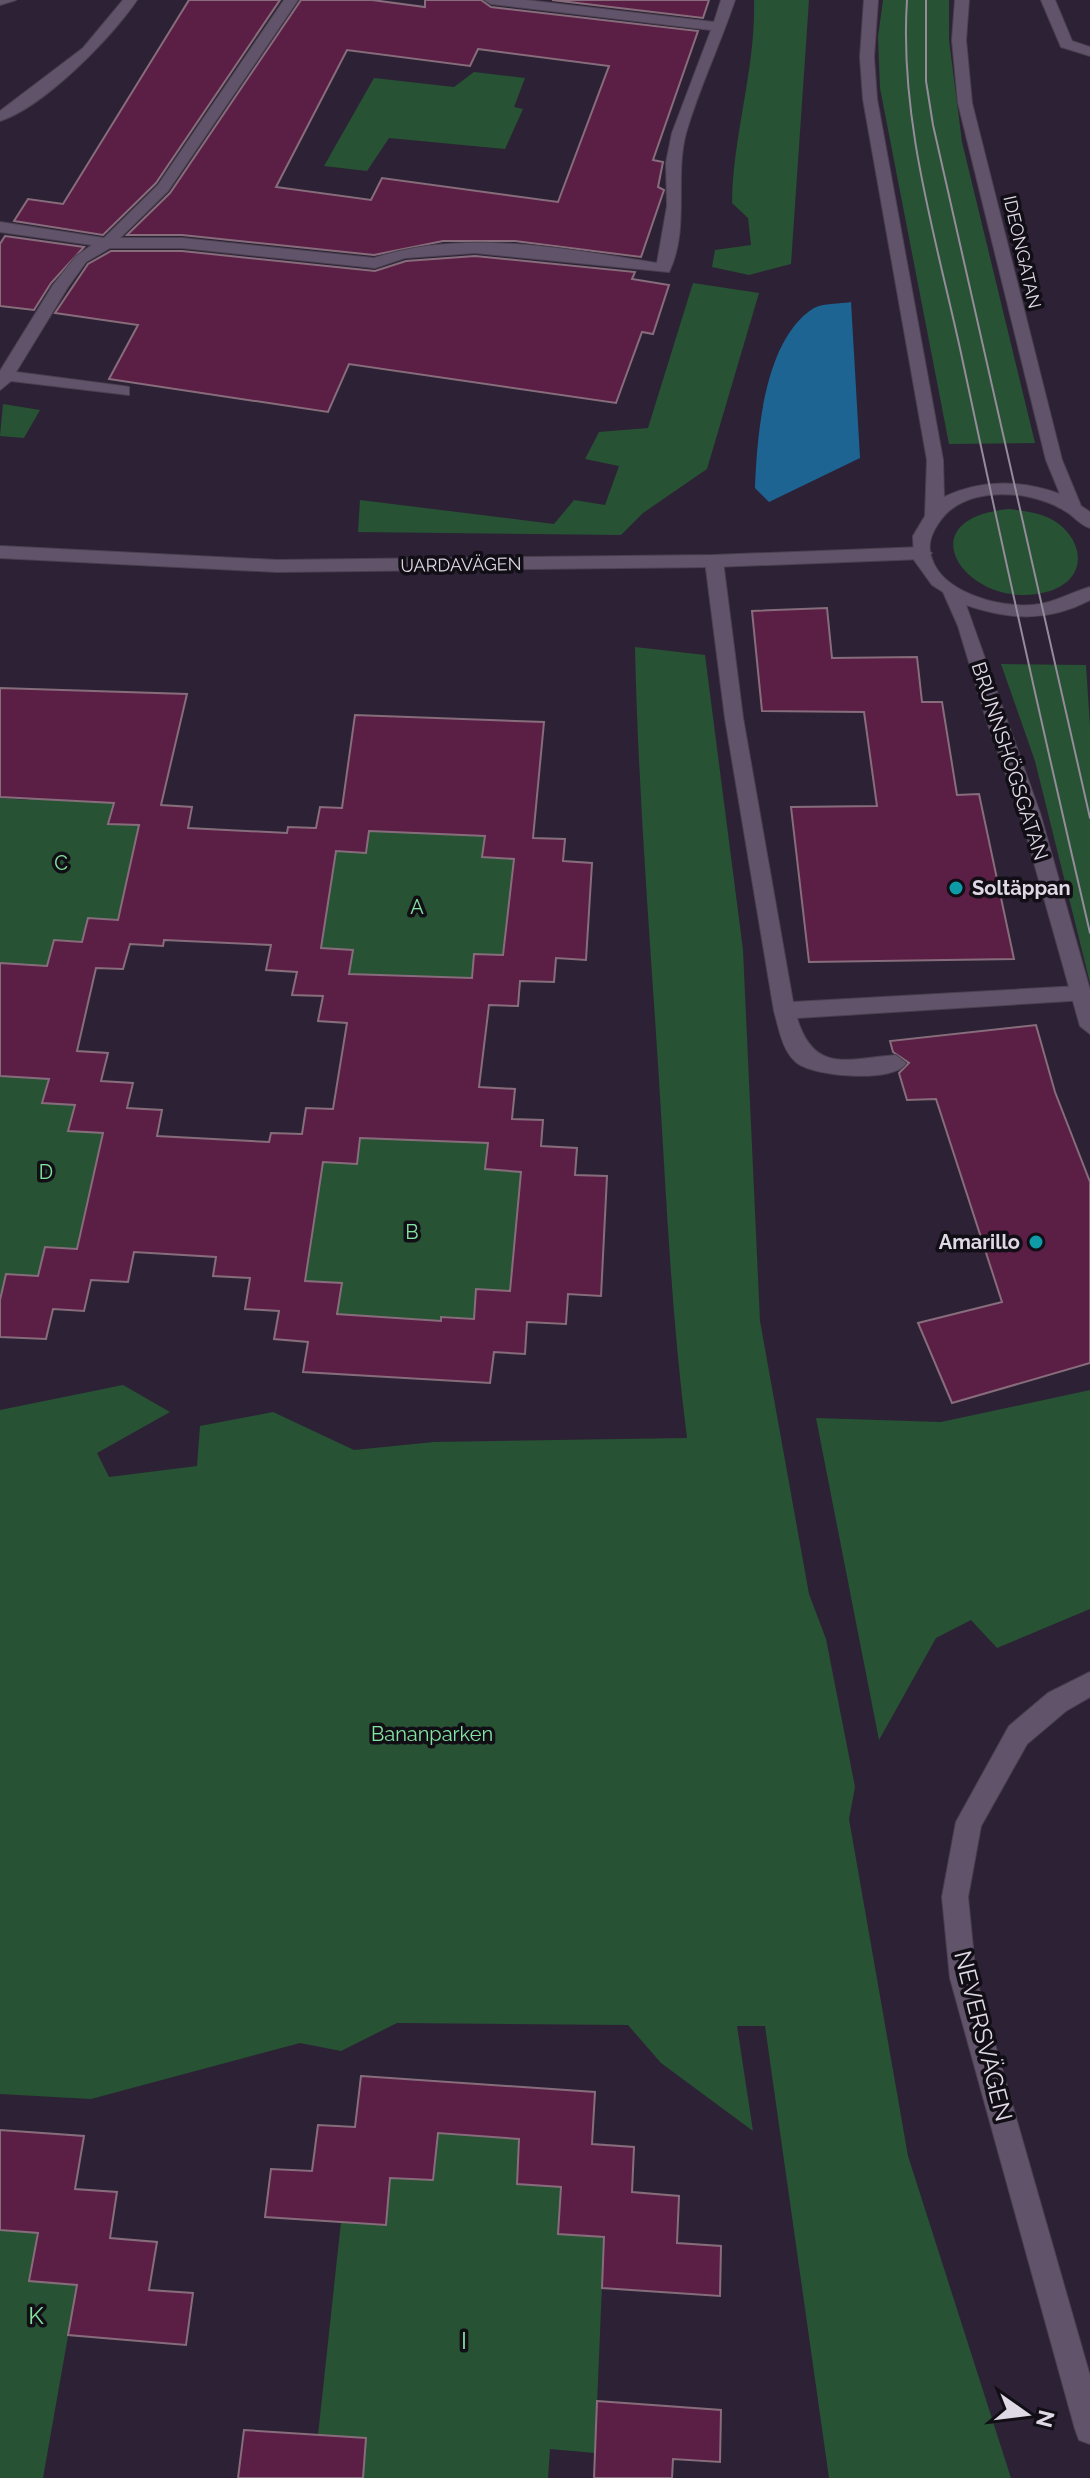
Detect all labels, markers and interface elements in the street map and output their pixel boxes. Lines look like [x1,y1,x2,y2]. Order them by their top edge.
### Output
street label: IDEONGATAN [999,193,1046,310]
street label: UARDAVÄGEN [400,553,522,576]
street label: BRUNNSHÖGSGATAN [967,659,1053,863]
park label: C [54,851,68,875]
place label: Soltäppan [972,876,1071,900]
marker: Soltäppan [947,879,965,897]
park label: A [410,895,424,919]
park label: D [39,1160,53,1184]
park label: B [405,1220,419,1244]
place label: Amarillo [939,1230,1020,1254]
marker: Amarillo [1027,1233,1045,1251]
park label: Bananparken [371,1722,493,1746]
street label: NEVERSVÄGEN [948,1948,1019,2124]
park label: K [28,2301,44,2330]
park label: I [461,2326,467,2355]
north arrow [986,2374,1066,2454]
text: N [1031,2408,1060,2430]

